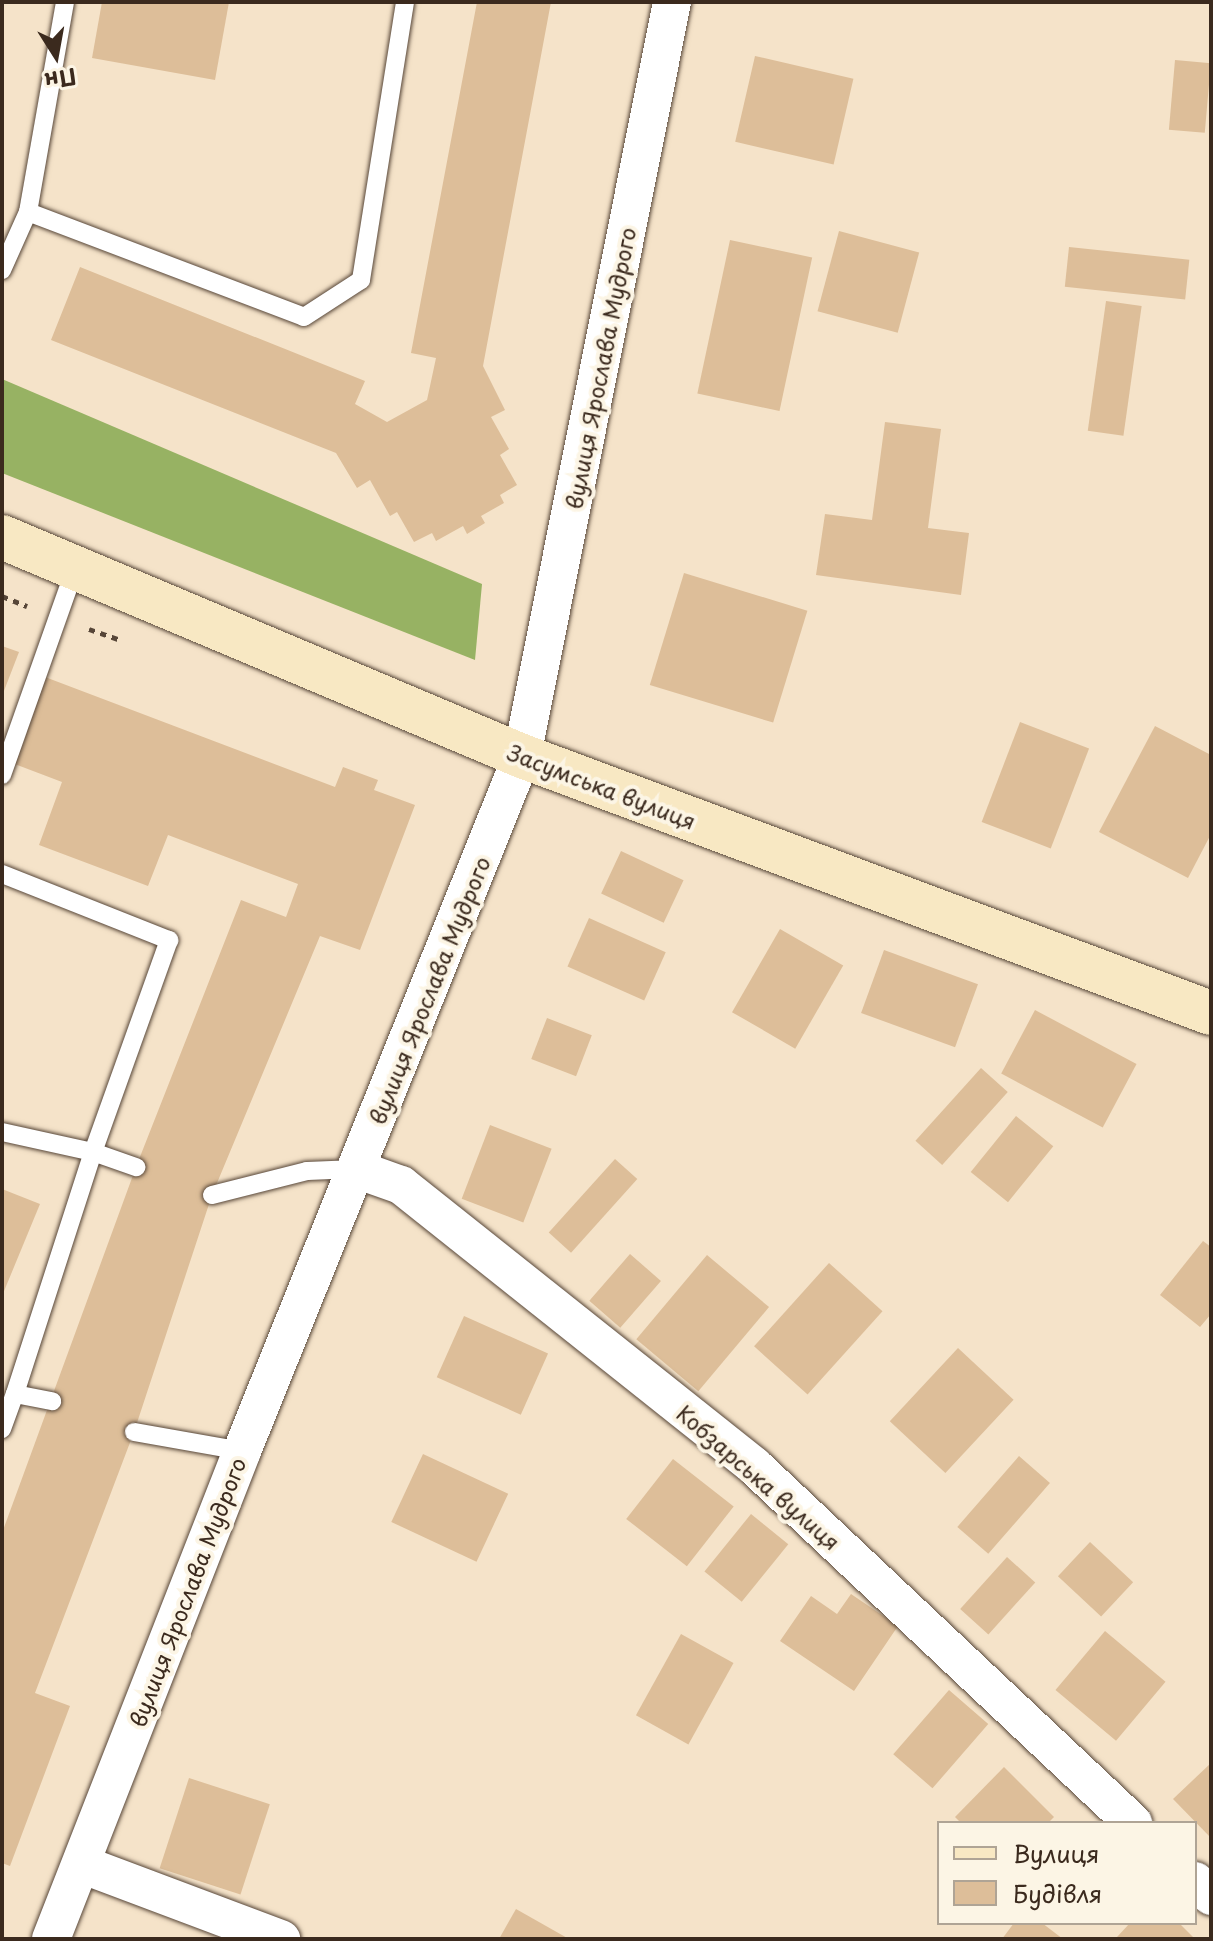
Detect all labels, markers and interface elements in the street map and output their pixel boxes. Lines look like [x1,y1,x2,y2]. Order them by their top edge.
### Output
north arrow [16,16,96,96]
text: Пн [42,61,79,99]
street label: вулиця Ярослава Мудрого [560,224,640,512]
street label: Засумська вулиця [504,738,700,834]
street label: вулиця Ярослава Мудрого [363,852,495,1128]
street label: Кобзарська вулиця [672,1399,846,1555]
street label: вулиця Ярослава Мудрого [123,1453,251,1731]
legend [937,1821,1197,1925]
text: Вулиця [1013,1835,1099,1871]
text: Будівля [1013,1875,1102,1911]

